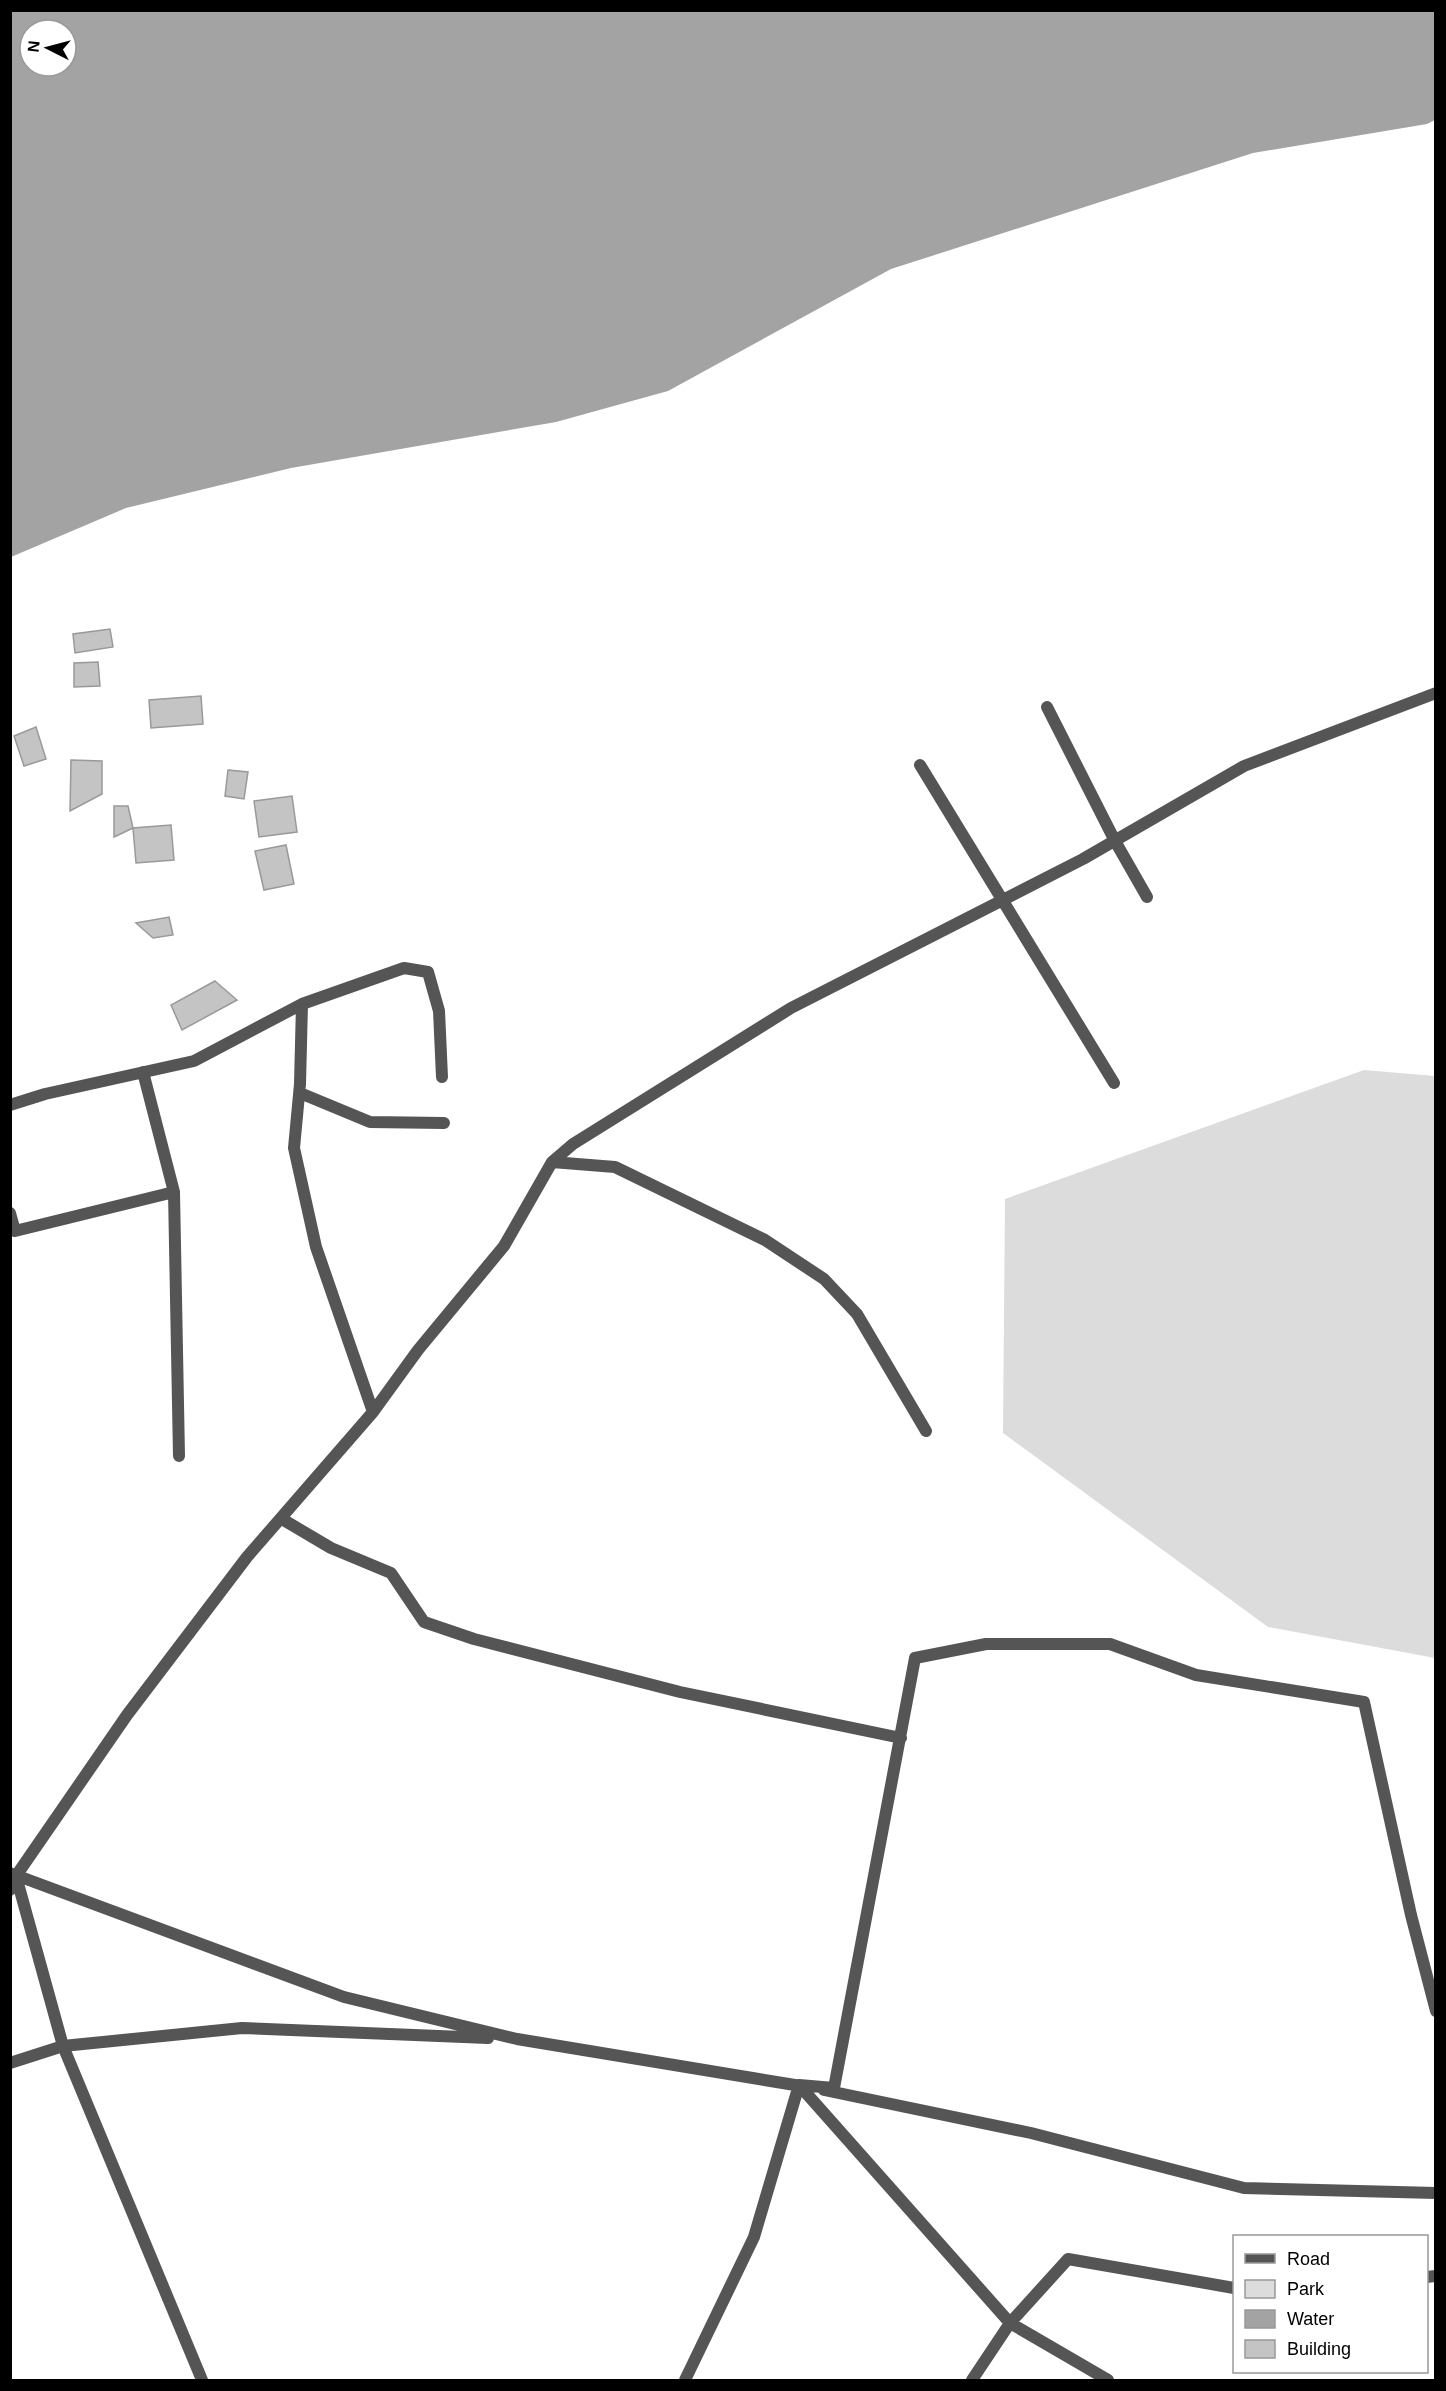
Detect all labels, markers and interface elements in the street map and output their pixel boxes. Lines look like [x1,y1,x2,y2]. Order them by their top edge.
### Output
north arrow [18,18,78,78]
text: N [25,40,43,53]
legend [1233,2235,1428,2373]
text: Road [1287,2249,1330,2269]
text: Park [1287,2279,1325,2299]
text: Water [1287,2309,1334,2329]
text: Building [1287,2339,1351,2359]

